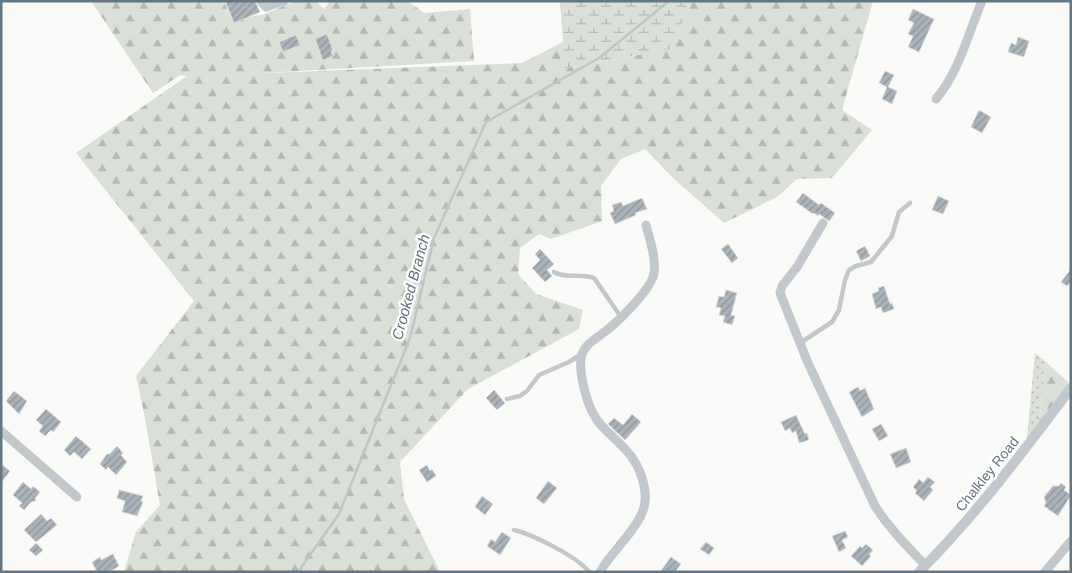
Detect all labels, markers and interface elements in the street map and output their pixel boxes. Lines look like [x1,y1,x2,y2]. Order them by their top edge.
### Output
water label: Crooked Branch [388,232,433,341]
street label: Chalkley Road [952,434,1022,514]

